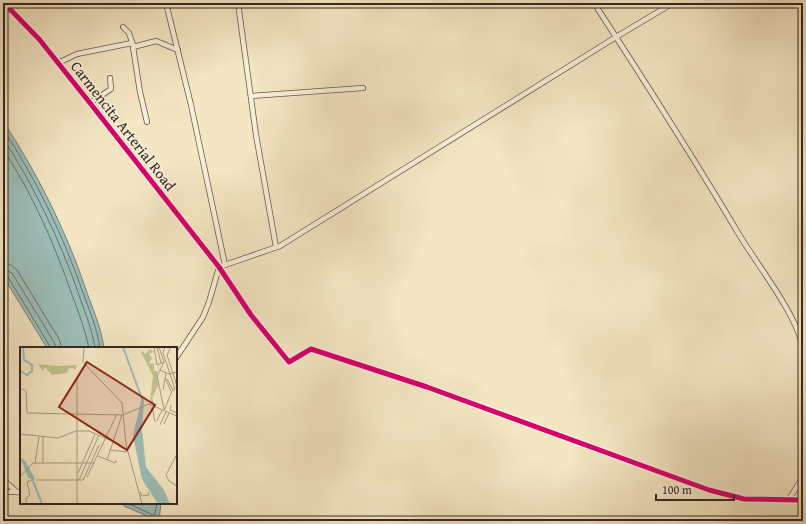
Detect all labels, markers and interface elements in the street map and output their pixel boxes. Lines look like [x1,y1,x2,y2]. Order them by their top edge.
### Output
street label: Carmencita Arterial Road [66,56,181,195]
inset map [20,347,177,504]
scale bar [656,476,734,502]
text: 100 m [662,481,692,498]

